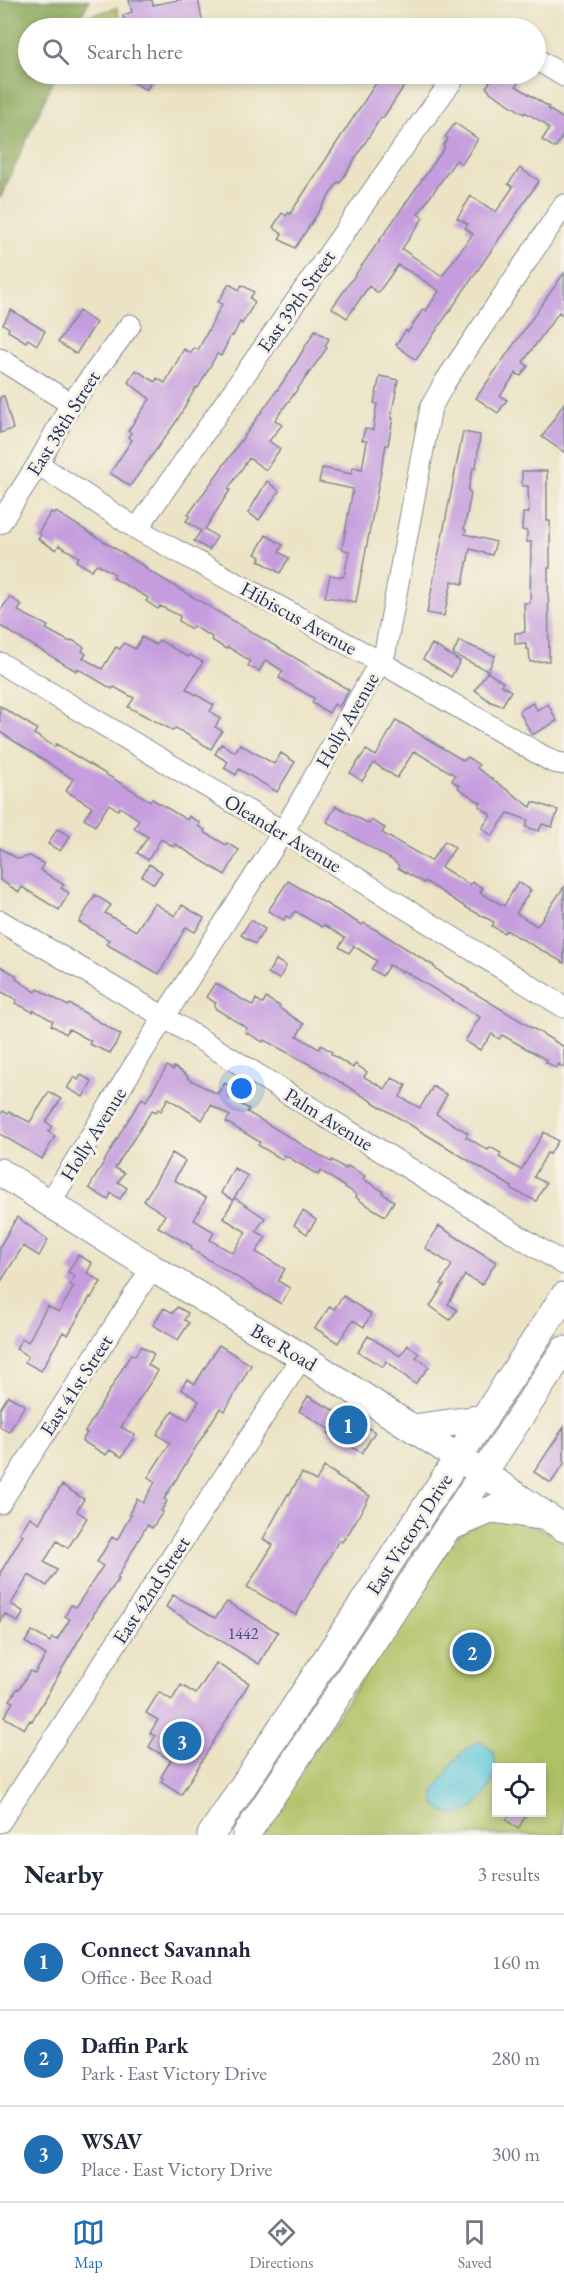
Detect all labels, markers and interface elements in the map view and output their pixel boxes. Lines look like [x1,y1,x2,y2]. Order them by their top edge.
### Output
search box [18,18,546,84]
icon: search [39,35,72,68]
text: Search here [87,37,182,66]
street label: East 39th Street [251,244,341,357]
street label: East 38th Street [20,365,106,480]
street label: Hibiscus Avenue [236,575,362,661]
street label: Holly Avenue [309,668,385,772]
street label: Oleander Avenue [220,788,347,878]
your location [227,1074,256,1103]
street label: Holly Avenue [54,1082,132,1186]
street label: Palm Avenue [280,1082,378,1157]
street label: Bee Road [246,1317,323,1377]
street label: East 41st Street [34,1329,119,1440]
pin: 1 [328,1402,368,1448]
street label: East Victory Drive [360,1468,458,1600]
street label: East 42nd Street [107,1531,196,1649]
house number: 1442 [228,1623,259,1644]
pin: 2 [452,1630,492,1674]
pin: 3 [162,1718,201,1764]
map controls [492,1763,546,1817]
button: locate [492,1763,546,1817]
text: Nearby [24,1857,104,1891]
text: 3 results [477,1861,540,1887]
text: Connect Savannah [81,1935,251,1964]
text: 1 [38,1949,49,1975]
text: 160 m [492,1949,540,1975]
text: Office · Bee Road [81,1964,212,1990]
text: Daffin Park [81,2031,188,2060]
text: 2 [38,2045,49,2071]
text: 280 m [492,2045,540,2071]
text: Park · East Victory Drive [81,2060,267,2086]
text: WSAV [81,2127,142,2156]
text: 3 [38,2141,49,2167]
text: 300 m [492,2141,540,2167]
text: Place · East Victory Drive [81,2156,272,2182]
tab: Map [72,2216,105,2273]
tab: Directions [249,2216,314,2273]
tab: Saved [458,2216,492,2273]

